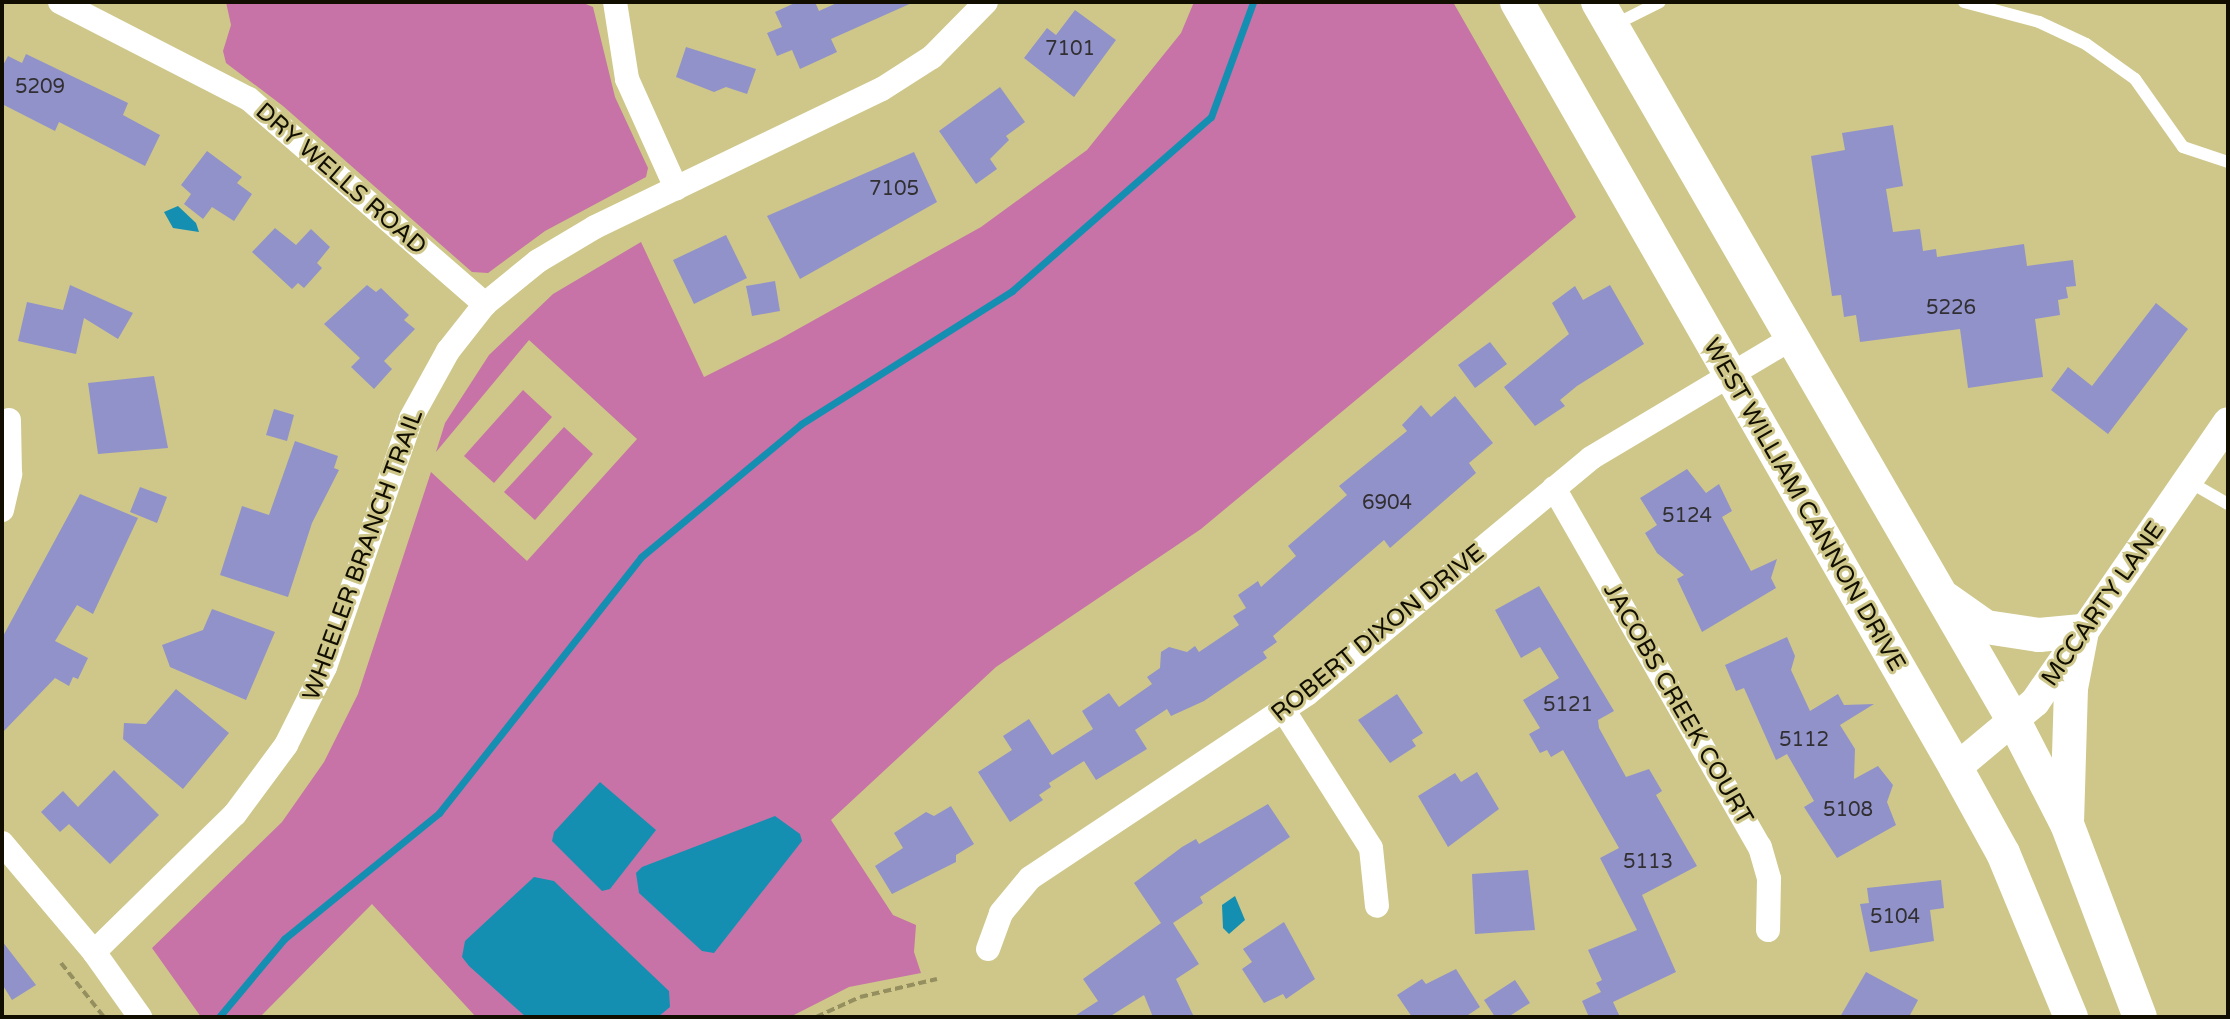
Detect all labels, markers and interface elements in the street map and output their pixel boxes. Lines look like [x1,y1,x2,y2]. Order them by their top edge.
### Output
house number: 7101 [1045,37,1095,61]
house number: 5209 [15,75,65,99]
street label: DRY WELLS ROAD [250,97,432,261]
house number: 7105 [869,177,919,201]
house number: 5226 [1926,296,1976,320]
street label: WEST WILLIAM CANNON DRIVE [1697,334,1911,676]
street label: WHEELER BRANCH TRAIL [297,406,429,704]
house number: 6904 [1362,491,1412,515]
house number: 5124 [1662,504,1712,528]
street label: MCCARTY LANE [2036,516,2170,692]
street label: ROBERT DIXON DRIVE [1266,538,1490,728]
street label: JACOBS CREEK COURT [1597,578,1759,830]
house number: 5121 [1543,693,1593,717]
house number: 5112 [1779,728,1829,752]
house number: 5108 [1823,798,1873,822]
house number: 5113 [1623,850,1673,874]
house number: 5104 [1870,905,1920,929]

